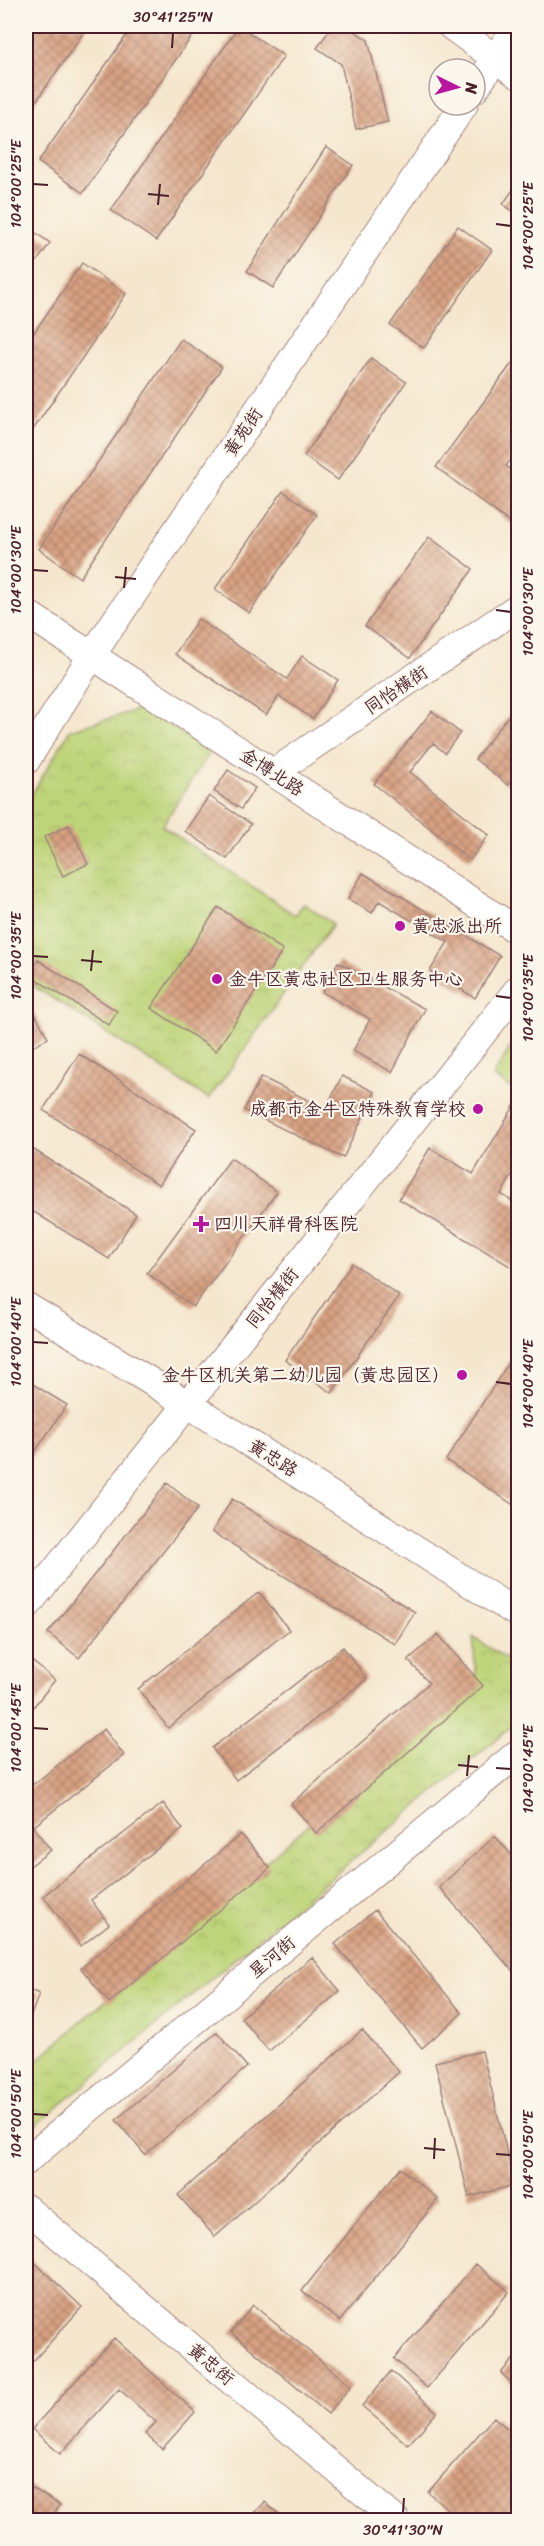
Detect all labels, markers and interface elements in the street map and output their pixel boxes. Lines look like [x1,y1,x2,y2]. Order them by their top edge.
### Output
text: 30°41'25"N [133,4,214,30]
north arrow [427,57,487,117]
text: N [456,80,486,96]
text: 104°00'25"E [3,138,29,228]
text: 104°00'25"E [515,180,541,270]
street label: 黄苑街 [215,401,271,463]
text: 104°00'30"E [3,524,29,614]
text: 104°00'30"E [515,566,541,656]
street label: 同怡横街 [357,657,435,723]
street label: 金博北路 [233,739,311,805]
text: 104°00'35"E [3,910,29,1000]
place label: 黄忠派出所 [412,910,502,942]
marker: 黄忠派出所 [393,919,407,933]
text: 104°00'35"E [515,952,541,1042]
place label: 金牛区黄忠社区卫生服务中心 [229,963,463,995]
marker: 金牛区黄忠社区卫生服务中心 [210,972,224,986]
place label: 成都市金牛区特殊教育学校 [250,1093,466,1125]
marker: 成都市金牛区特殊教育学校 [471,1102,485,1116]
place label: 四川天祥骨科医院 [214,1208,358,1240]
marker: 四川天祥骨科医院 [192,1215,210,1233]
street label: 同怡横街 [237,1260,307,1336]
text: 104°00'40"E [3,1295,29,1387]
text: 104°00'40"E [515,1337,541,1429]
place label: 金牛区机关第二幼儿园（黄忠园区） [162,1359,450,1391]
marker: 金牛区机关第二幼儿园（黄忠园区） [455,1368,469,1382]
street label: 黄忠路 [242,1430,304,1486]
text: 104°00'45"E [3,1682,29,1773]
text: 104°00'45"E [515,1723,541,1814]
street label: 星河街 [241,1927,303,1987]
text: 104°00'50"E [3,2068,29,2159]
text: 104°00'50"E [515,2109,541,2200]
street label: 黄忠街 [180,2334,242,2394]
text: 30°41'30"N [363,2517,444,2543]

